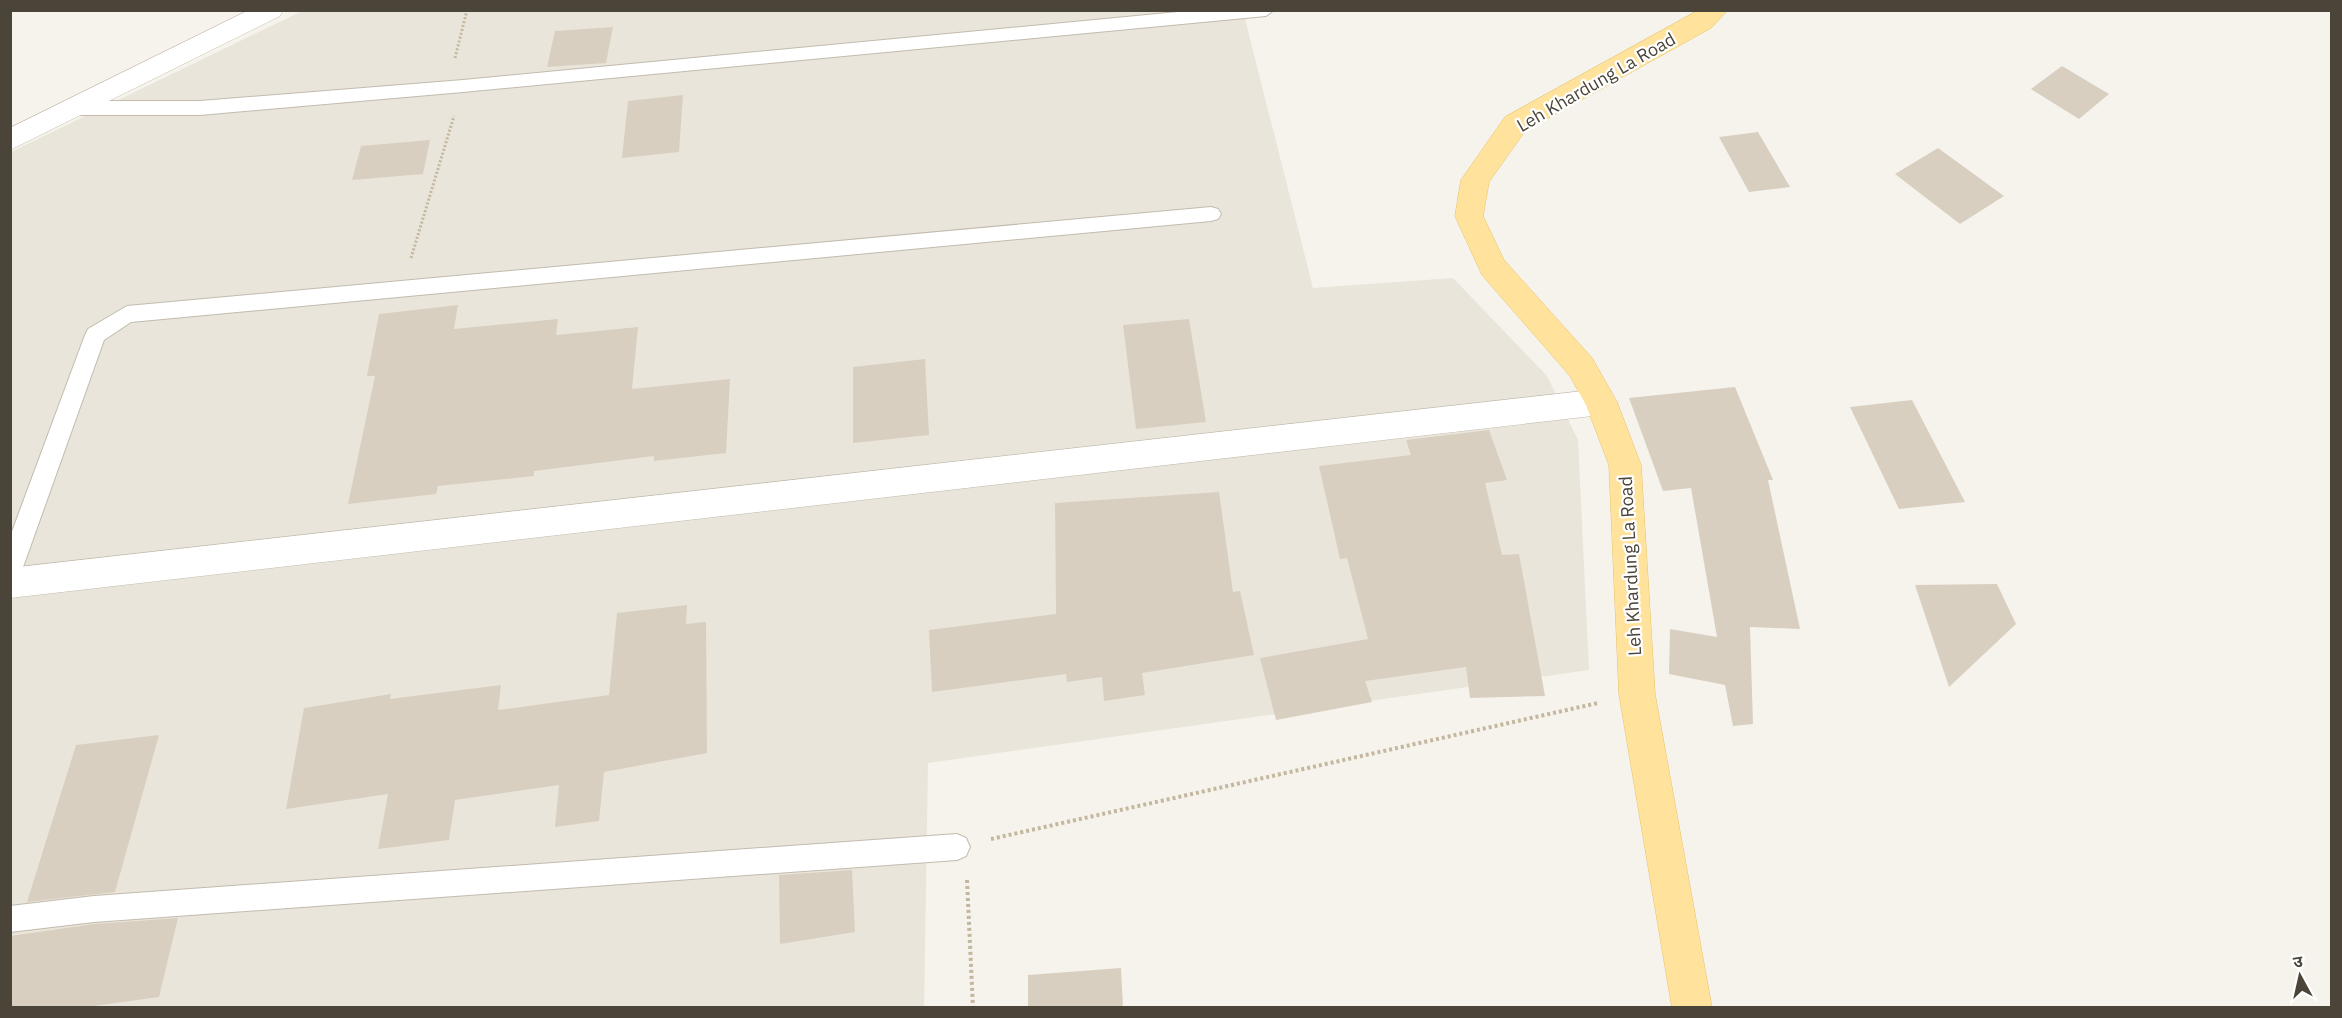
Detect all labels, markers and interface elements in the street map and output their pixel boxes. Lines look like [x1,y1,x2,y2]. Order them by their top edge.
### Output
street label: Leh Khardung La Road [1512,27,1680,137]
street label: Leh Khardung La Road [1614,476,1646,656]
north arrow [2270,946,2330,1006]
text: उ [2292,951,2305,972]

